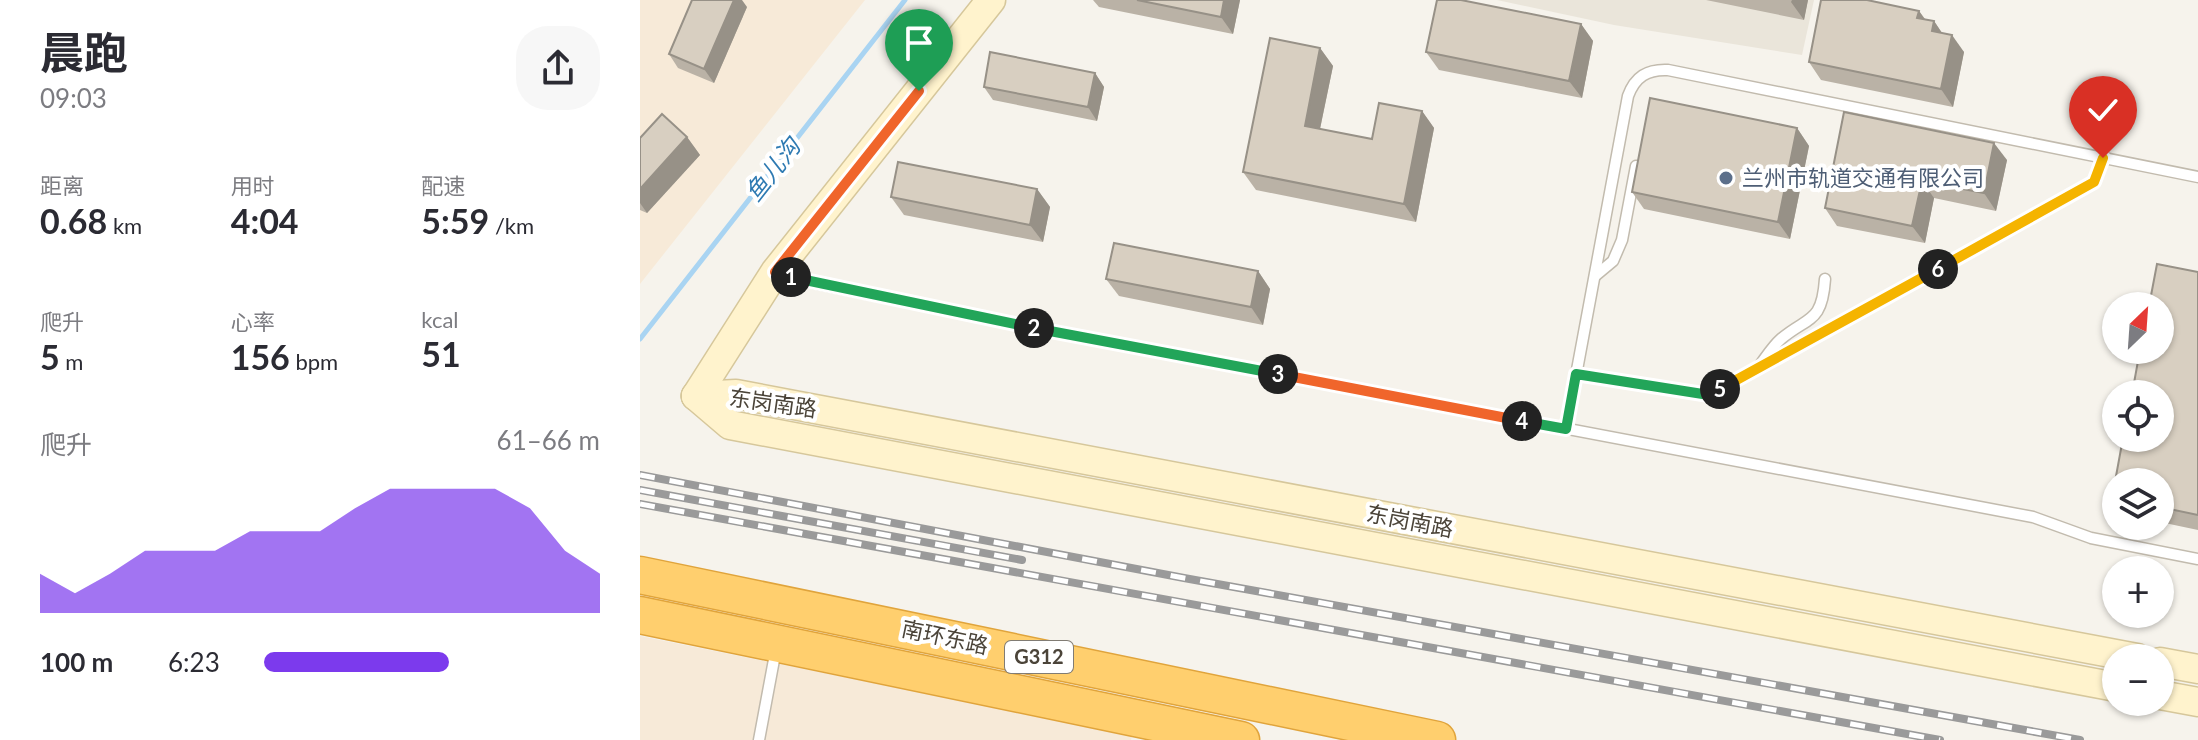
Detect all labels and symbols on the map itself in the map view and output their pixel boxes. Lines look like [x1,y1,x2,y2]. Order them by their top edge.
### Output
pin [885,9,953,91]
pin [2069,76,2137,158]
water label: 鱼儿沟 [738,129,807,206]
place label: 兰州市轨道交通有限公司 [1742,164,1984,191]
marker: 兰州市轨道交通有限公司 [1717,169,1735,187]
pin: 6 [1918,249,1958,289]
pin: 1 [771,257,811,297]
north arrow [2102,292,2174,364]
pin: 2 [1014,308,1054,348]
pin: 3 [1258,354,1298,394]
pin: 5 [1700,369,1740,409]
street label: 东岗南路 [728,383,819,422]
pin: 4 [1502,401,1542,441]
street label: 东岗南路 [1364,499,1456,542]
street label: 南环东路 [899,614,991,659]
road number: G312 [1005,641,1073,673]

